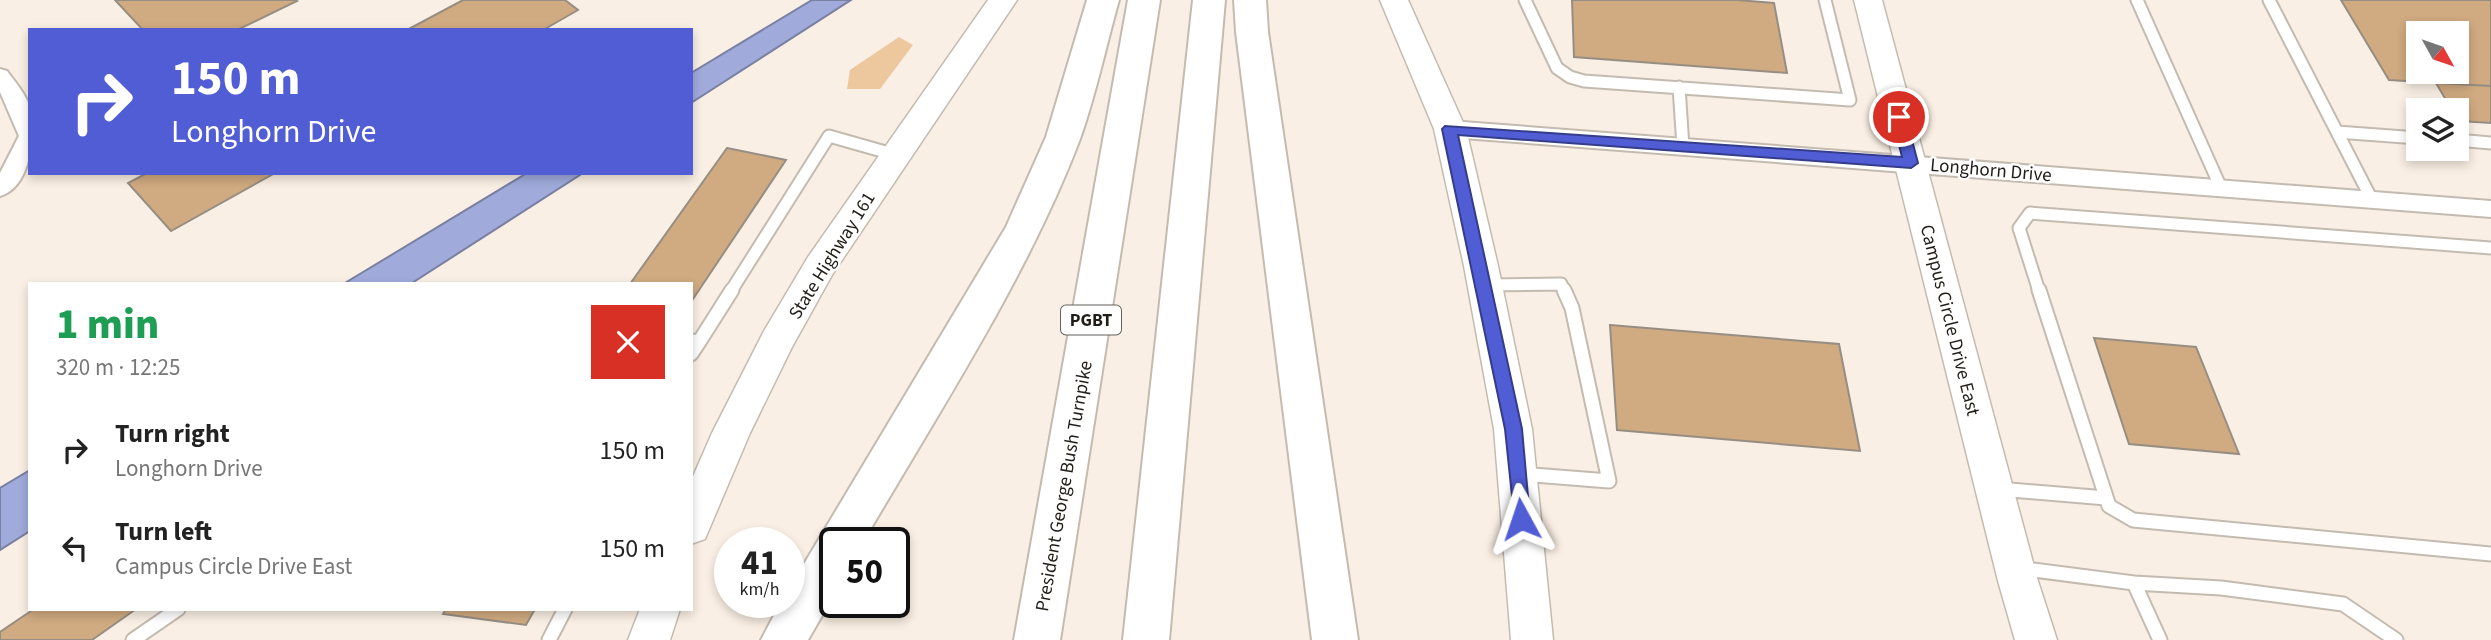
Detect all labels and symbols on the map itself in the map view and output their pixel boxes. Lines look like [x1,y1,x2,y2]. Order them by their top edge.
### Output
north arrow [2406,21,2469,84]
pin [1869,87,1929,147]
street label: Longhorn Drive [1929,152,2053,189]
street label: State Highway 161 [782,187,882,325]
street label: Campus Circle Drive East [1913,222,1986,419]
road number: PGBT [1061,306,1121,334]
street label: President George Bush Turnpike [1029,359,1100,614]
position arrow [1484,482,1558,556]
speed limit sign: 50 [819,527,910,618]

